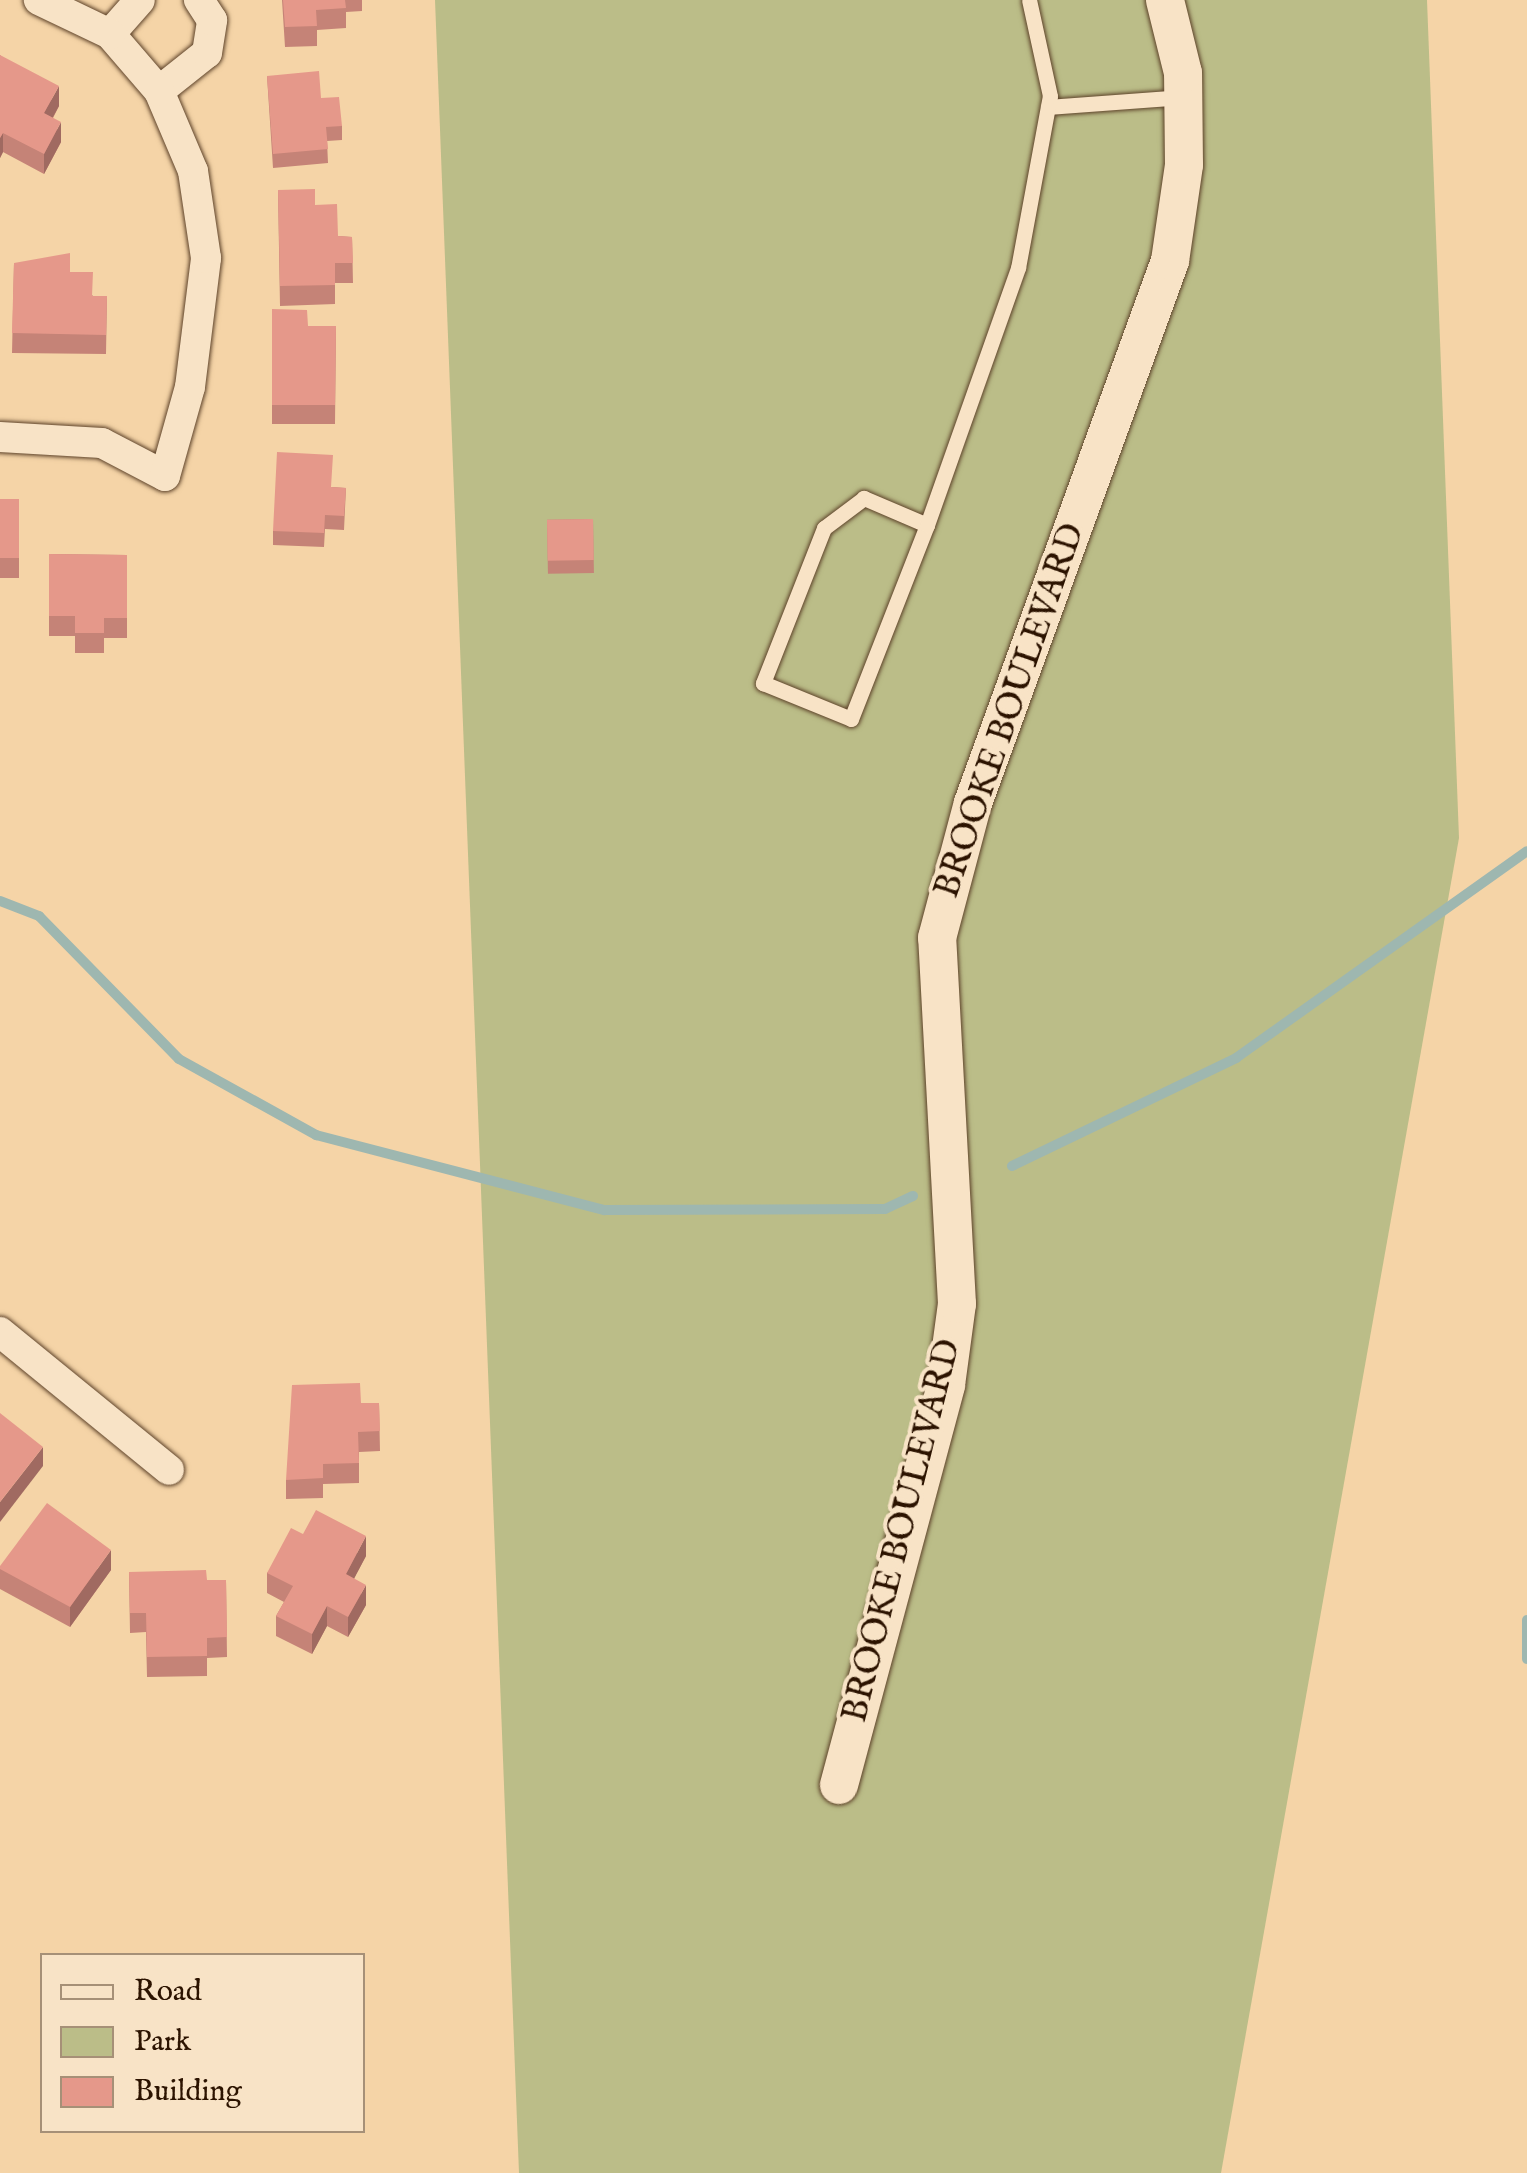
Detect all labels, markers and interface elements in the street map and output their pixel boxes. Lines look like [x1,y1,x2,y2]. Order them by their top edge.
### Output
street label: BROOKE BOULEVARD [927,518,1095,904]
street label: BROOKE BOULEVARD [835,1335,971,1727]
legend [40,1953,365,2133]
text: Road [134,1973,202,2011]
text: Park [134,2023,191,2061]
text: Building [134,2073,242,2111]

